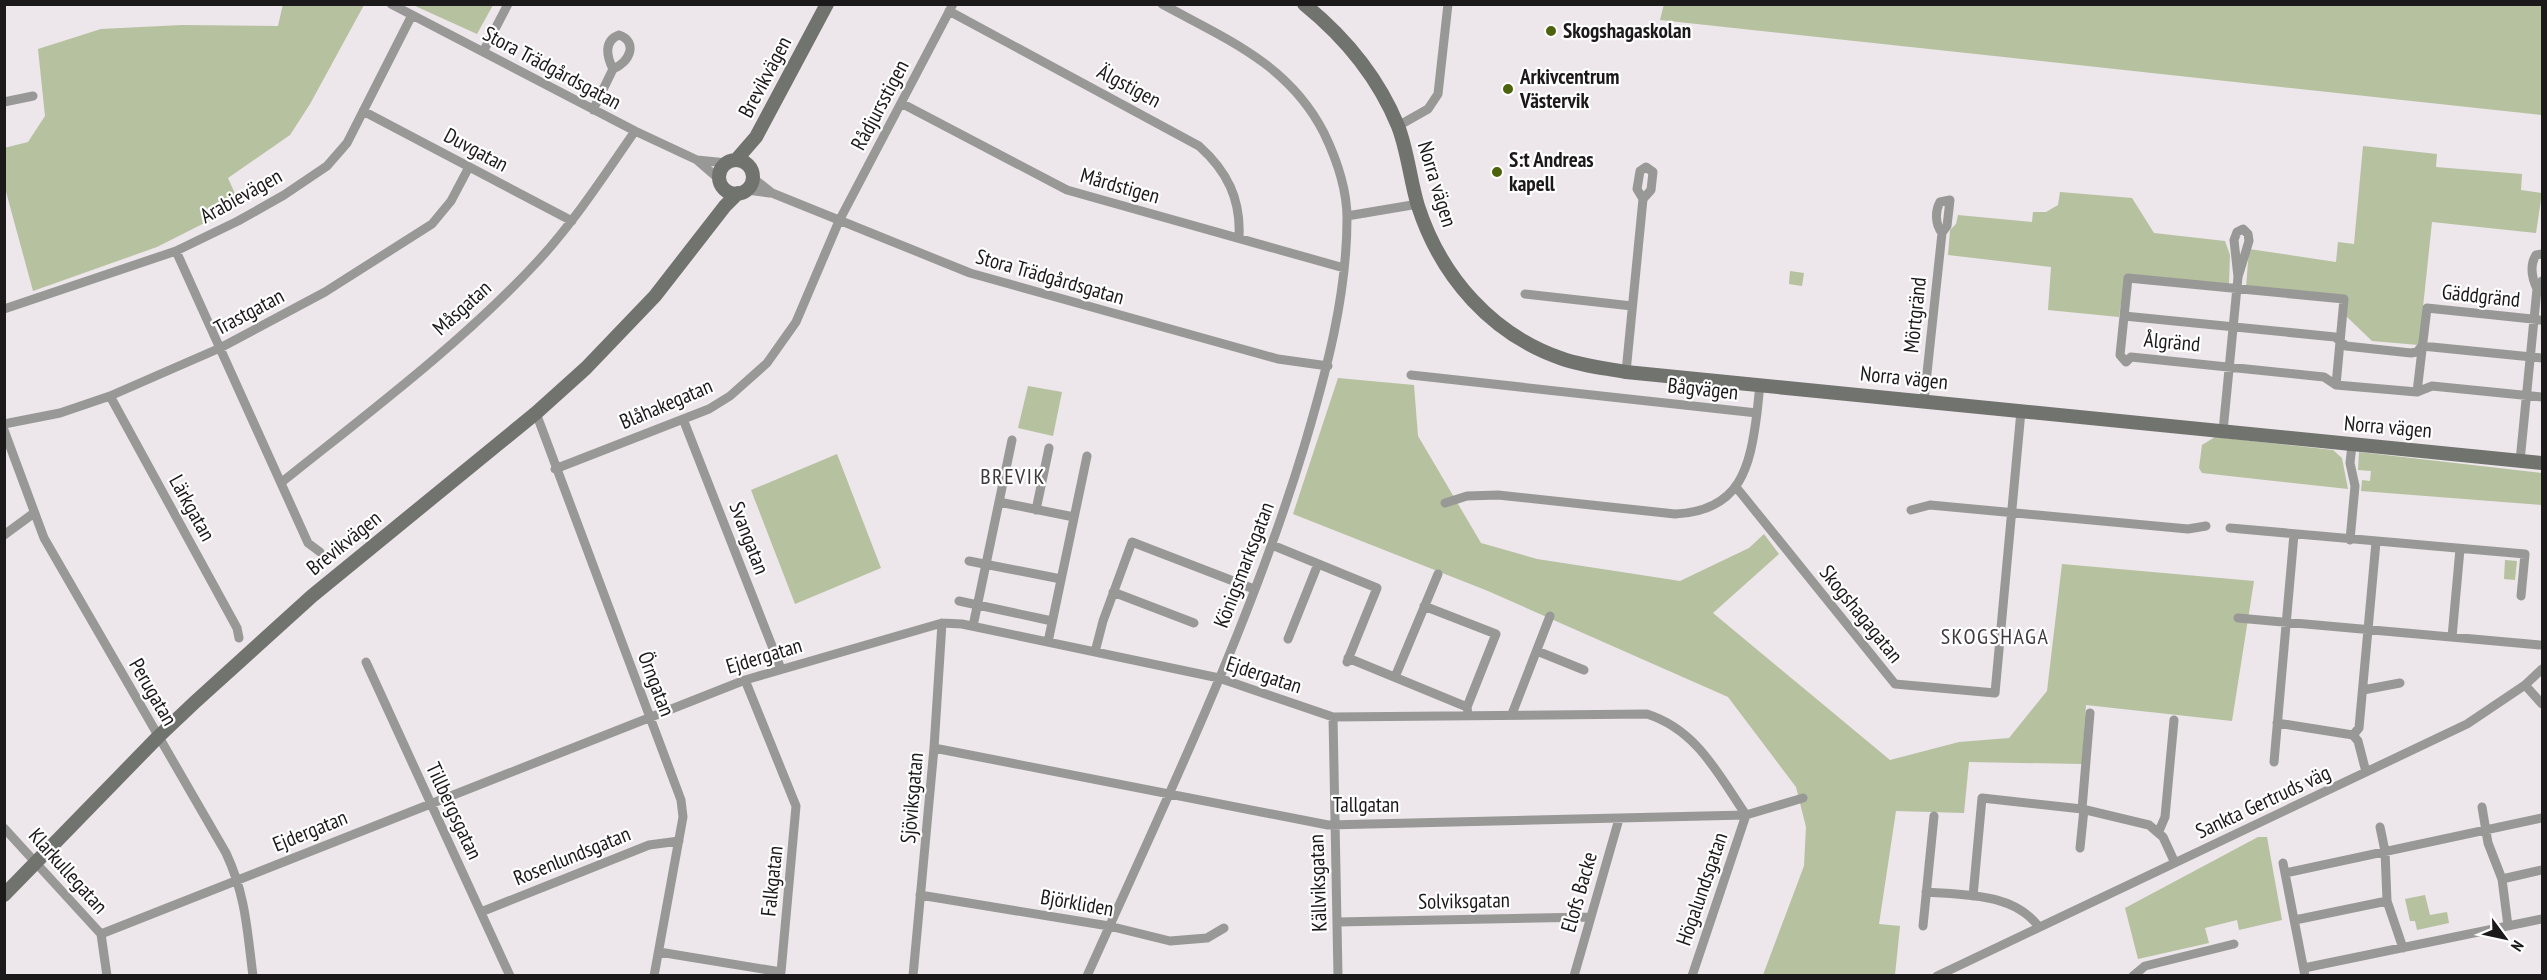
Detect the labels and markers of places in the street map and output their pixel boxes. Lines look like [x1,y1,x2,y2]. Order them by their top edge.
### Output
place label: Skogshagaskolan [1563,17,1691,44]
marker: Skogshagaskolan [1544,24,1558,38]
place label: Arkivcentrum Västervik [1519,63,1619,114]
marker: Arkivcentrum Västervik [1501,82,1515,96]
place label: S:t Andreas kapell [1509,146,1594,197]
marker: S:t Andreas kapell [1490,165,1504,179]

